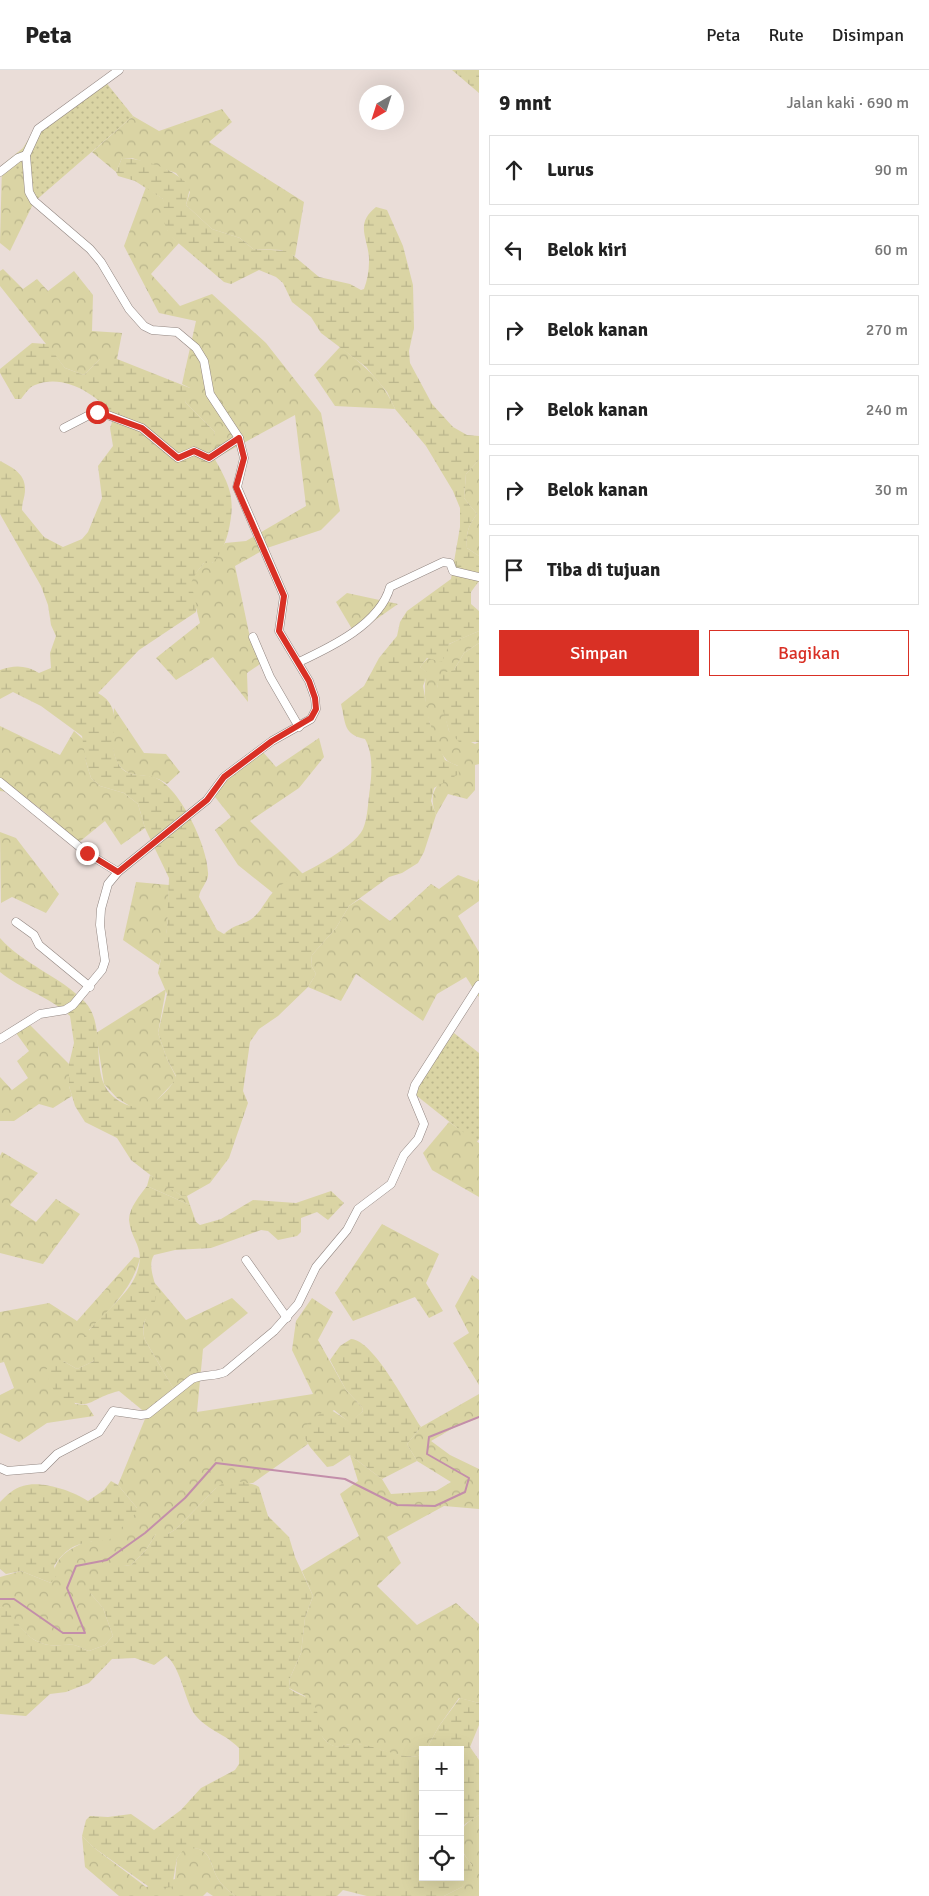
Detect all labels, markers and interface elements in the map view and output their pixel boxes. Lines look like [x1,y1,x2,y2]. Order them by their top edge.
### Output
text: Peta [25,20,72,50]
text: Peta [706,24,740,46]
text: Rute [768,24,804,46]
text: Disimpan [832,24,904,46]
north arrow [359,85,404,130]
text: 9 mnt [499,90,551,116]
text: Jalan kaki · 690 m [787,93,909,113]
icon: ahead [500,156,528,184]
text: Lurus [547,158,594,182]
text: 90 m [874,160,908,180]
icon: left [500,236,528,264]
text: Belok kiri [547,238,627,262]
text: 60 m [874,240,908,260]
icon: right [500,316,528,344]
text: Belok kanan [547,318,648,342]
text: 270 m [866,320,908,340]
icon: right [500,396,528,424]
text: Belok kanan [547,398,648,422]
text: 240 m [866,400,908,420]
route start [86,401,109,424]
icon: right [500,476,528,504]
text: Belok kanan [547,478,648,502]
text: 30 m [874,480,908,500]
icon: arrive [500,556,528,584]
text: Tiba di tujuan [547,558,660,582]
button: Simpan [499,630,699,676]
button: Bagikan [709,630,909,676]
route end [76,842,99,865]
map controls [419,1746,464,1881]
button: + [419,1746,464,1791]
button: − [419,1791,464,1836]
button: locate [419,1836,464,1881]

